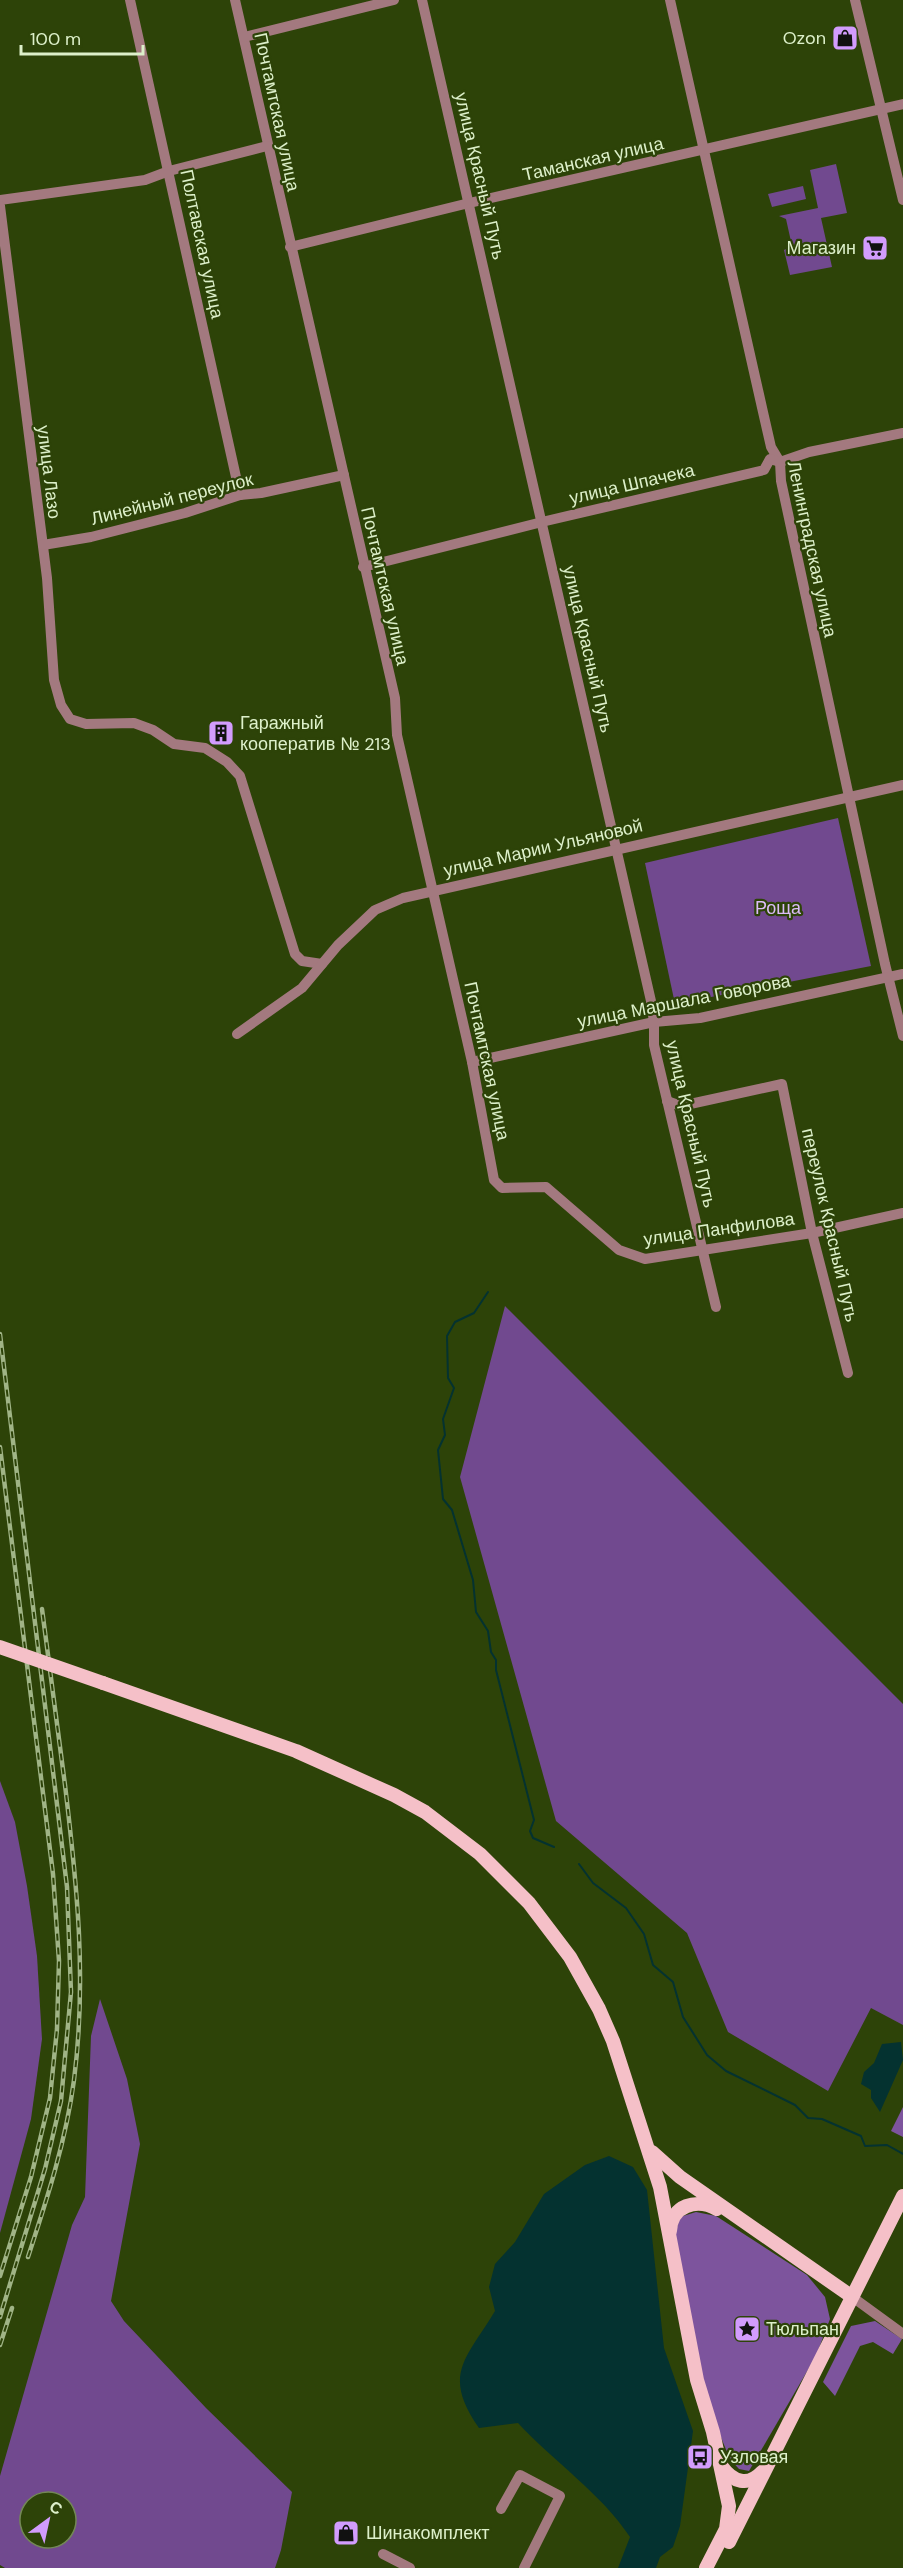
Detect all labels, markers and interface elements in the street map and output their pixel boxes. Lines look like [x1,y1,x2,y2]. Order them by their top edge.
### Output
scale bar [21,18,142,56]
shop icon: Ozon [830,23,860,53]
place label: Ozon [783,26,826,50]
text: 100 m [30,27,81,51]
street label: Почтамтская улица [248,30,306,195]
street label: улица Красный Путь [449,90,511,262]
street label: Таманская улица [520,131,667,187]
street label: Полтавская улица [174,167,230,322]
supermarket icon: Магазин [860,233,890,263]
place label: Магазин [787,236,856,260]
street label: улица Лазо [31,424,67,520]
street label: улица Шпачека [567,458,698,510]
street label: Ленинградская улица [782,458,843,641]
street label: Линейный переулок [88,467,256,531]
street label: Почтамтская улица [355,505,415,668]
street label: улица Красный Путь [557,563,619,735]
place label: Гаражный кооператив № 213 [240,711,391,756]
building icon: Гаражный кооператив № 213 [206,718,236,748]
street label: улица Марии Ульяновой [441,813,645,883]
park label: Роща [755,896,802,920]
street label: улица Маршала Говорова [575,968,794,1033]
street label: Почтамтская улица [458,979,516,1144]
street label: улица Красный Путь [660,1038,722,1210]
street label: переулок Красный Путь [796,1126,864,1324]
street label: улица Панфилова [642,1206,797,1251]
place icon: Тюльпан [732,2314,762,2344]
place label: Тюльпан [766,2317,839,2341]
bus stop icon: Узловая [685,2442,715,2472]
place label: Узловая [720,2445,788,2469]
north arrow [18,2490,78,2550]
text: С [45,2496,67,2520]
shop icon: Шинакомплект [331,2518,361,2548]
place label: Шинакомплект [366,2521,490,2545]

